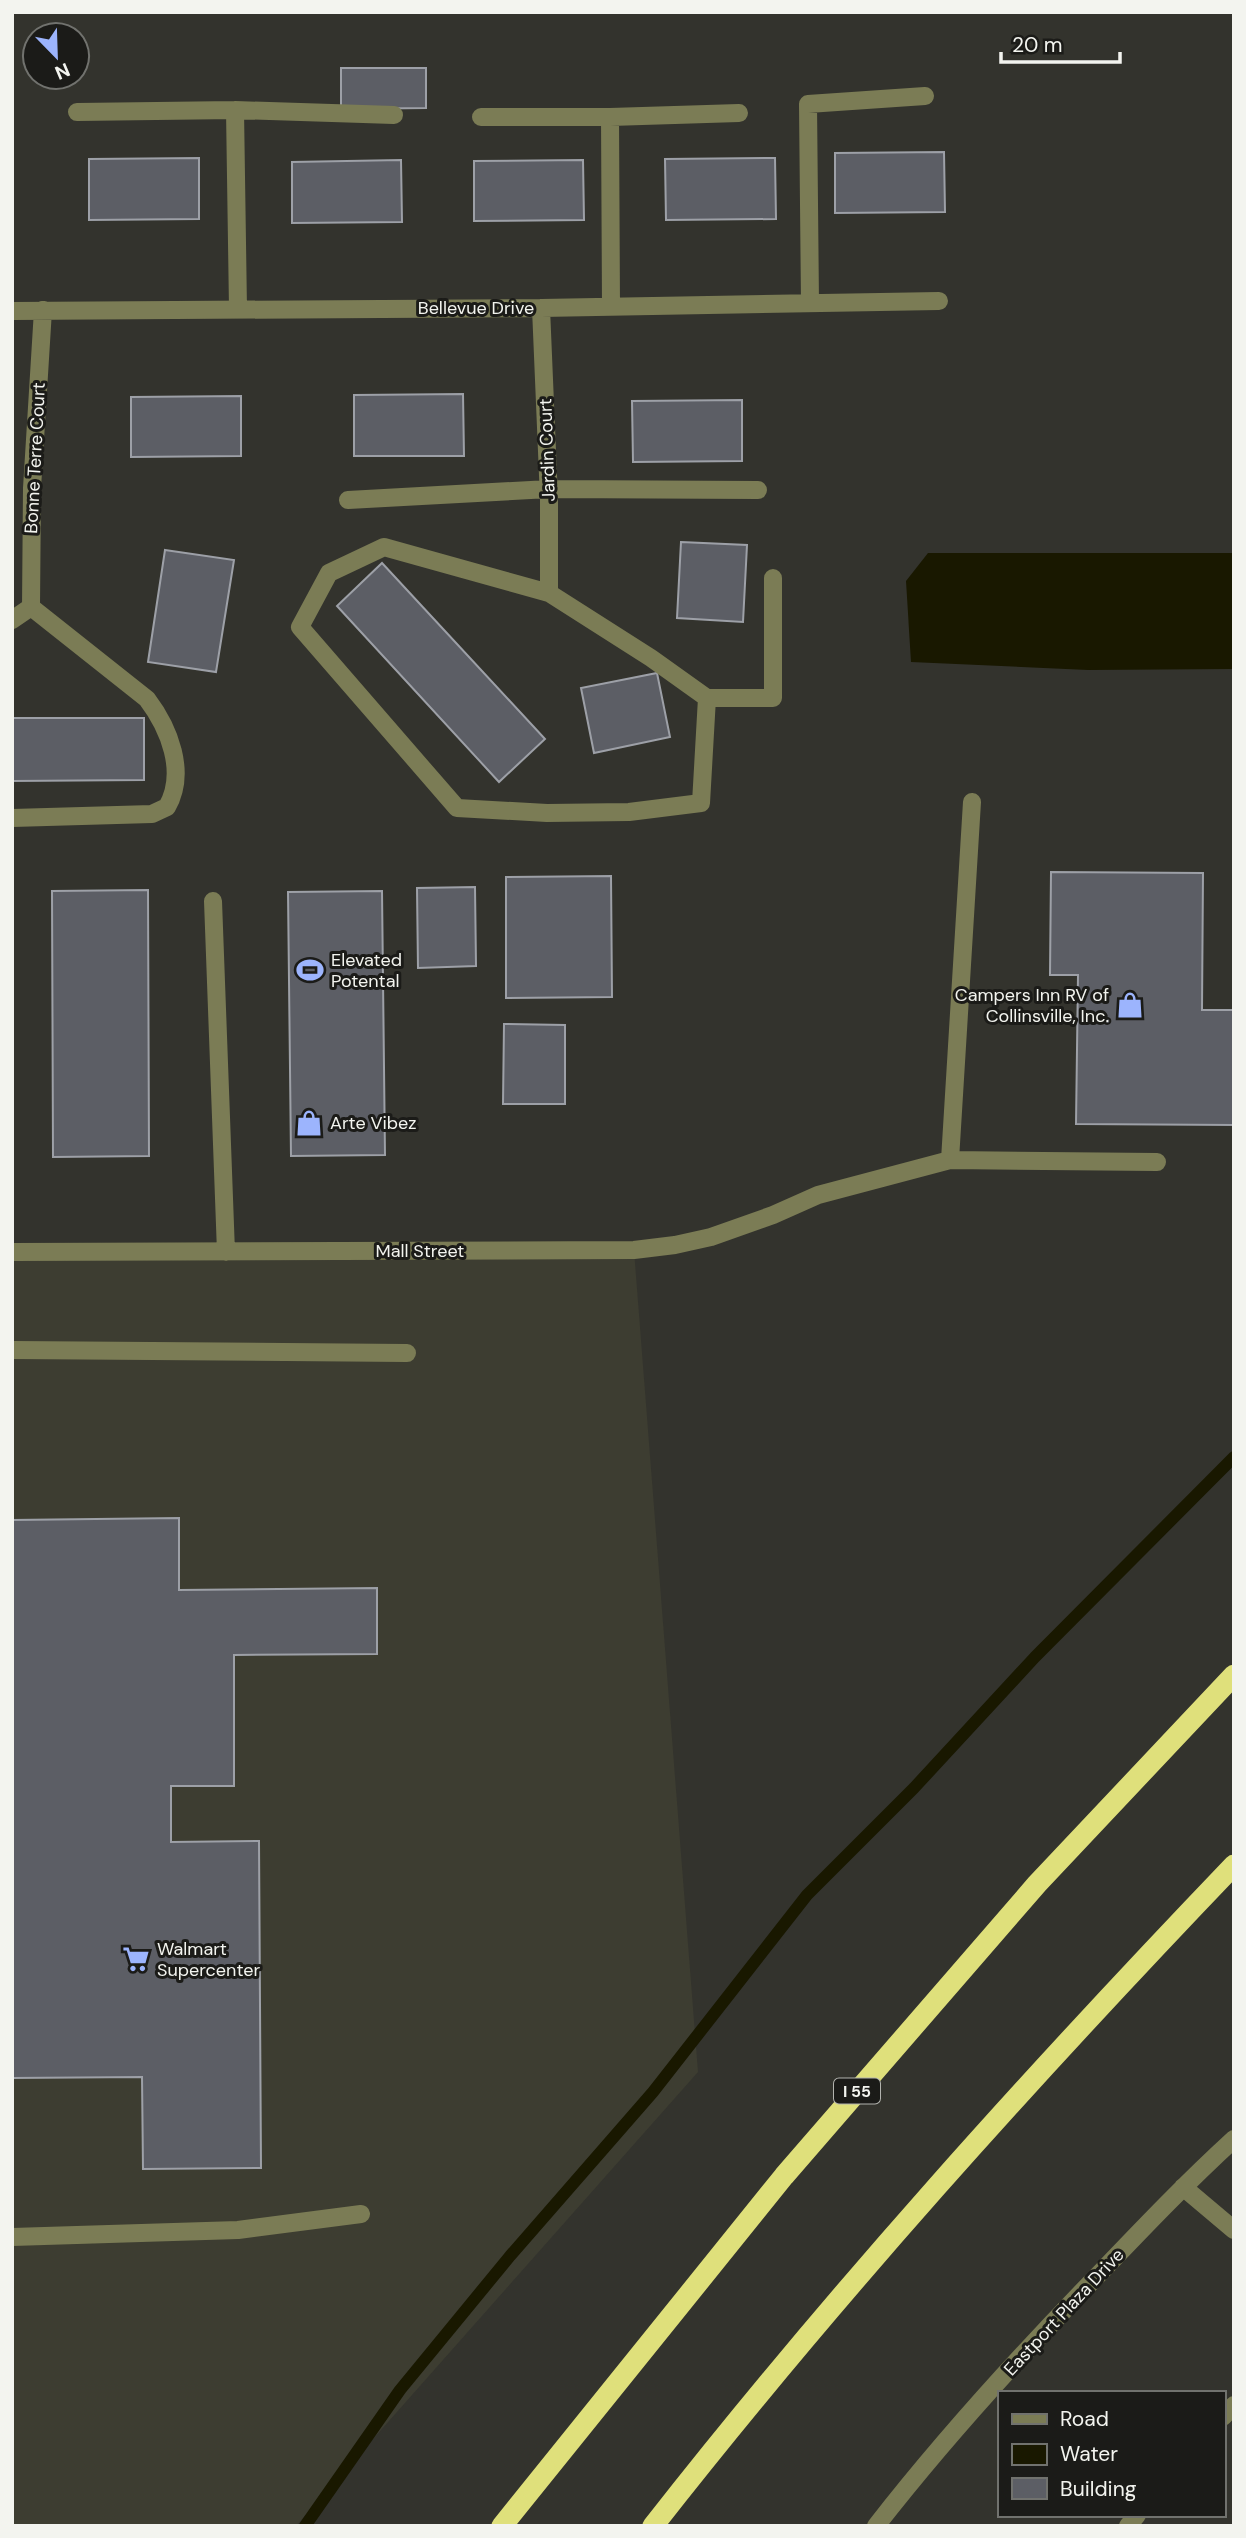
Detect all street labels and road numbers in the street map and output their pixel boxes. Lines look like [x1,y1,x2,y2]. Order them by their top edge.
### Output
street label: Bellevue Drive [418,296,534,320]
street label: Bonne Terre Court [19,382,51,534]
street label: Jardin Court [533,398,561,502]
street label: Mall Street [376,1239,464,1263]
road number: I 55 [834,2078,880,2104]
street label: Eastport Plaza Drive [999,2243,1129,2381]

